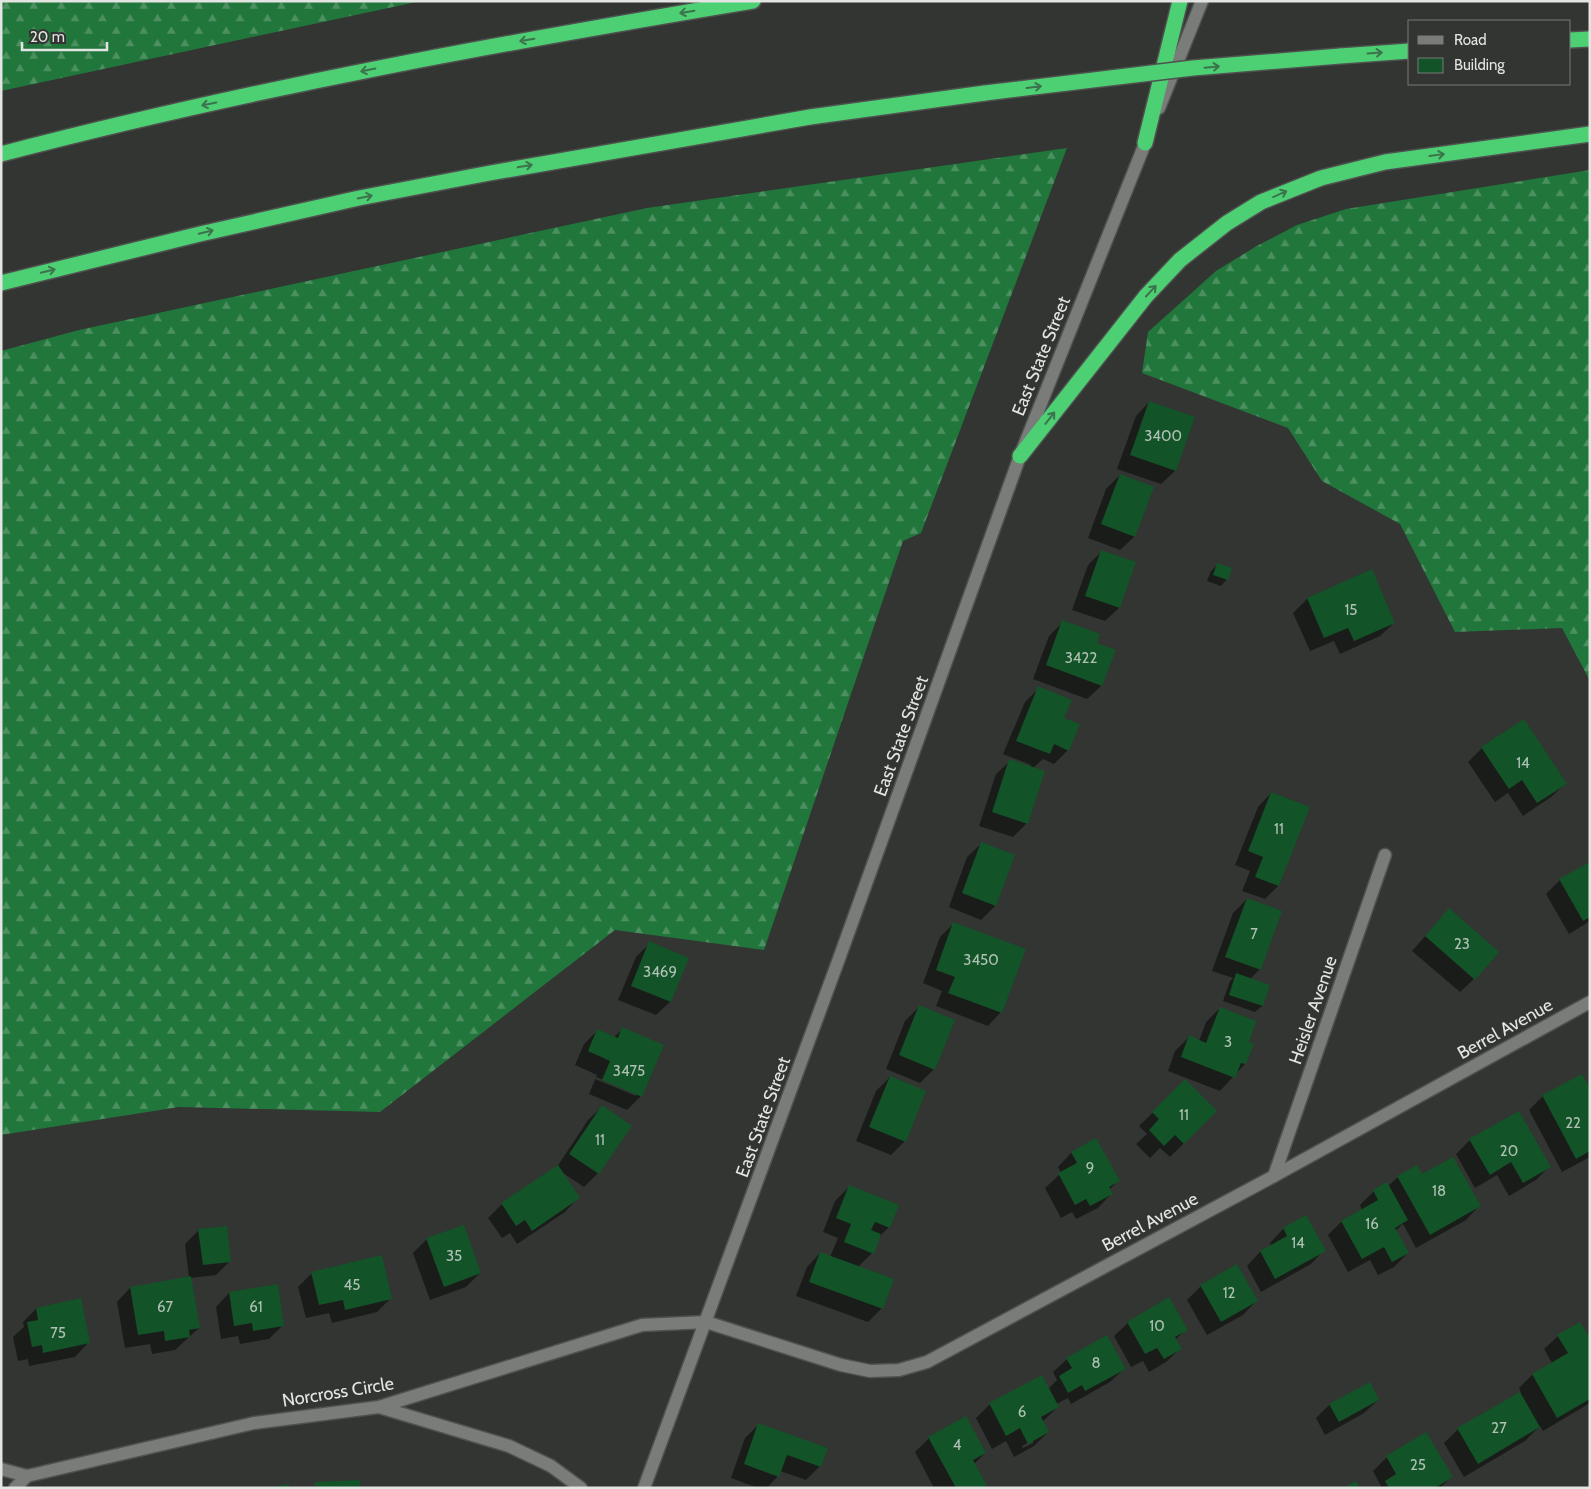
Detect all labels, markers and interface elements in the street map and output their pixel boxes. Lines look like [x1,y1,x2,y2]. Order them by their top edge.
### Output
one-way arrow [680,8,696,18]
scale bar [22,20,108,52]
legend [1408,20,1571,85]
text: 20 m [30,28,65,46]
text: Road [1454,31,1487,49]
one-way arrow [519,35,535,45]
one-way arrow [1366,49,1382,58]
text: Building [1454,56,1505,74]
one-way arrow [1204,62,1220,71]
one-way arrow [360,66,376,76]
one-way arrow [1025,82,1041,92]
one-way arrow [201,100,217,110]
one-way arrow [1428,150,1444,160]
one-way arrow [516,161,532,171]
one-way arrow [1272,188,1287,198]
one-way arrow [357,192,373,202]
one-way arrow [198,227,214,236]
one-way arrow [40,266,56,275]
one-way arrow [1145,284,1157,297]
street label: East State Street [1007,293,1075,419]
one-way arrow [1045,411,1055,425]
house number: 3400 [1144,427,1182,445]
house number: 15 [1344,601,1358,619]
house number: 3422 [1065,649,1097,667]
street label: East State Street [869,673,933,799]
house number: 14 [1516,754,1530,772]
house number: 11 [1274,820,1284,838]
house number: 7 [1250,925,1258,943]
house number: 23 [1454,935,1470,953]
house number: 3450 [963,951,999,969]
street label: Heisler Avenue [1284,953,1342,1067]
house number: 3469 [643,963,677,981]
street label: Berrel Avenue [1453,994,1557,1064]
house number: 3 [1224,1033,1232,1051]
street label: East State Street [731,1054,795,1180]
house number: 3475 [613,1062,645,1080]
house number: 11 [1179,1106,1189,1124]
house number: 22 [1565,1114,1581,1132]
house number: 11 [595,1131,605,1149]
house number: 20 [1500,1142,1518,1160]
house number: 9 [1086,1159,1094,1177]
house number: 18 [1432,1182,1446,1200]
street label: Berrel Avenue [1098,1187,1202,1257]
house number: 16 [1365,1215,1379,1233]
house number: 14 [1291,1234,1305,1252]
house number: 35 [446,1247,462,1265]
house number: 45 [344,1276,360,1294]
house number: 12 [1223,1284,1236,1302]
house number: 67 [157,1298,173,1316]
house number: 61 [249,1298,263,1316]
house number: 10 [1149,1317,1165,1335]
house number: 75 [50,1324,66,1342]
house number: 8 [1091,1354,1101,1372]
street label: Norcross Circle [281,1372,395,1412]
house number: 6 [1018,1403,1026,1421]
house number: 27 [1491,1419,1507,1437]
house number: 4 [953,1436,962,1454]
house number: 25 [1410,1456,1426,1474]

